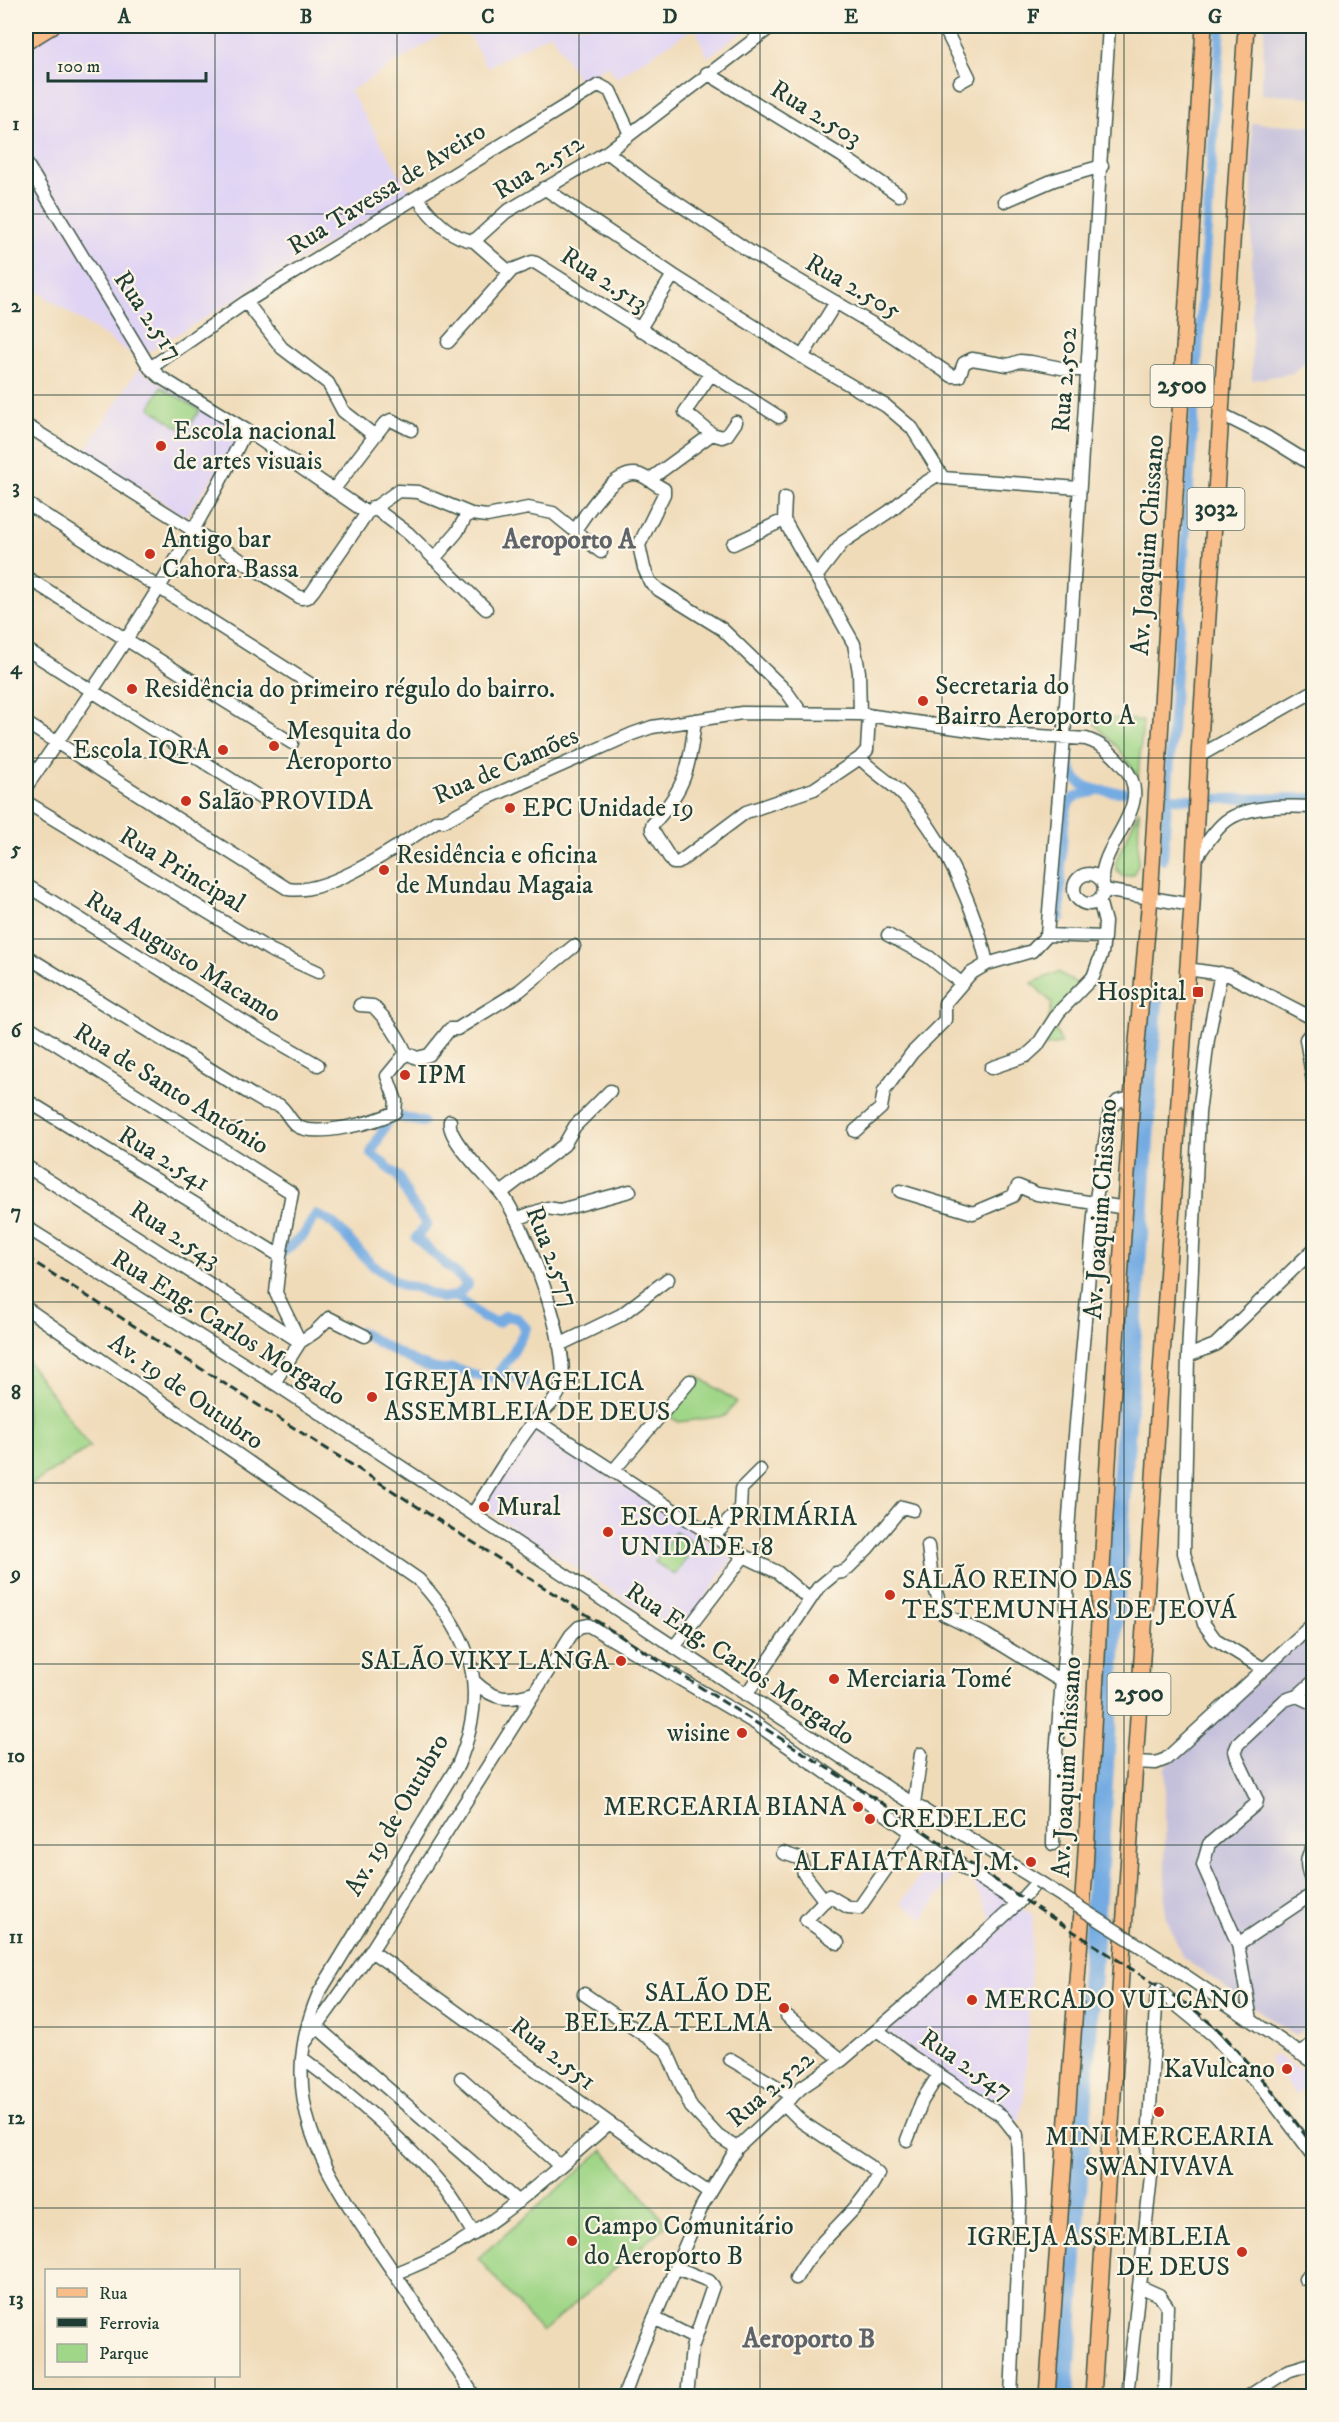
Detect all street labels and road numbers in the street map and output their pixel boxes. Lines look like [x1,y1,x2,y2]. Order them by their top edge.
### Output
street label: Rua 2.503 [764,73,868,155]
street label: Rua Tavessa de Aveiro [282,115,492,263]
street label: Rua 2.512 [488,126,591,208]
street label: Rua 2.513 [554,240,654,320]
street label: Rua 2.505 [799,246,907,328]
street label: Rua 2.517 [106,265,190,367]
street label: Rua 2.502 [1045,326,1085,434]
road number: 2500 [1150,365,1214,407]
street label: Av. Joaquim Chissano [1124,433,1172,657]
road number: 3032 [1188,488,1244,530]
street label: Rua de Camões [428,719,584,813]
street label: Rua Principal [113,819,251,921]
street label: Rua Augusto Macamo [79,883,287,1031]
street label: Rua de Santo António [67,1016,275,1162]
street label: Av. Joaquim Chissano [1077,1097,1125,1321]
street label: Rua 2.541 [112,1119,216,1199]
street label: Rua 2.543 [123,1193,227,1277]
street label: Rua 2.577 [518,1202,586,1312]
street label: Rua Eng. Carlos Morgado [105,1242,351,1414]
street label: Av. 19 de Outubro [102,1326,270,1458]
street label: Rua Eng. Carlos Morgado [619,1575,861,1753]
street label: Av. Joaquim Chissano [1045,1656,1089,1878]
road number: 2500 [1108,1673,1170,1715]
street label: Av. 19 de Outubro [337,1728,457,1902]
street label: Rua 2.551 [503,2010,603,2098]
street label: Rua 2.547 [913,2022,1019,2108]
street label: Rua 2.522 [721,2043,822,2135]

